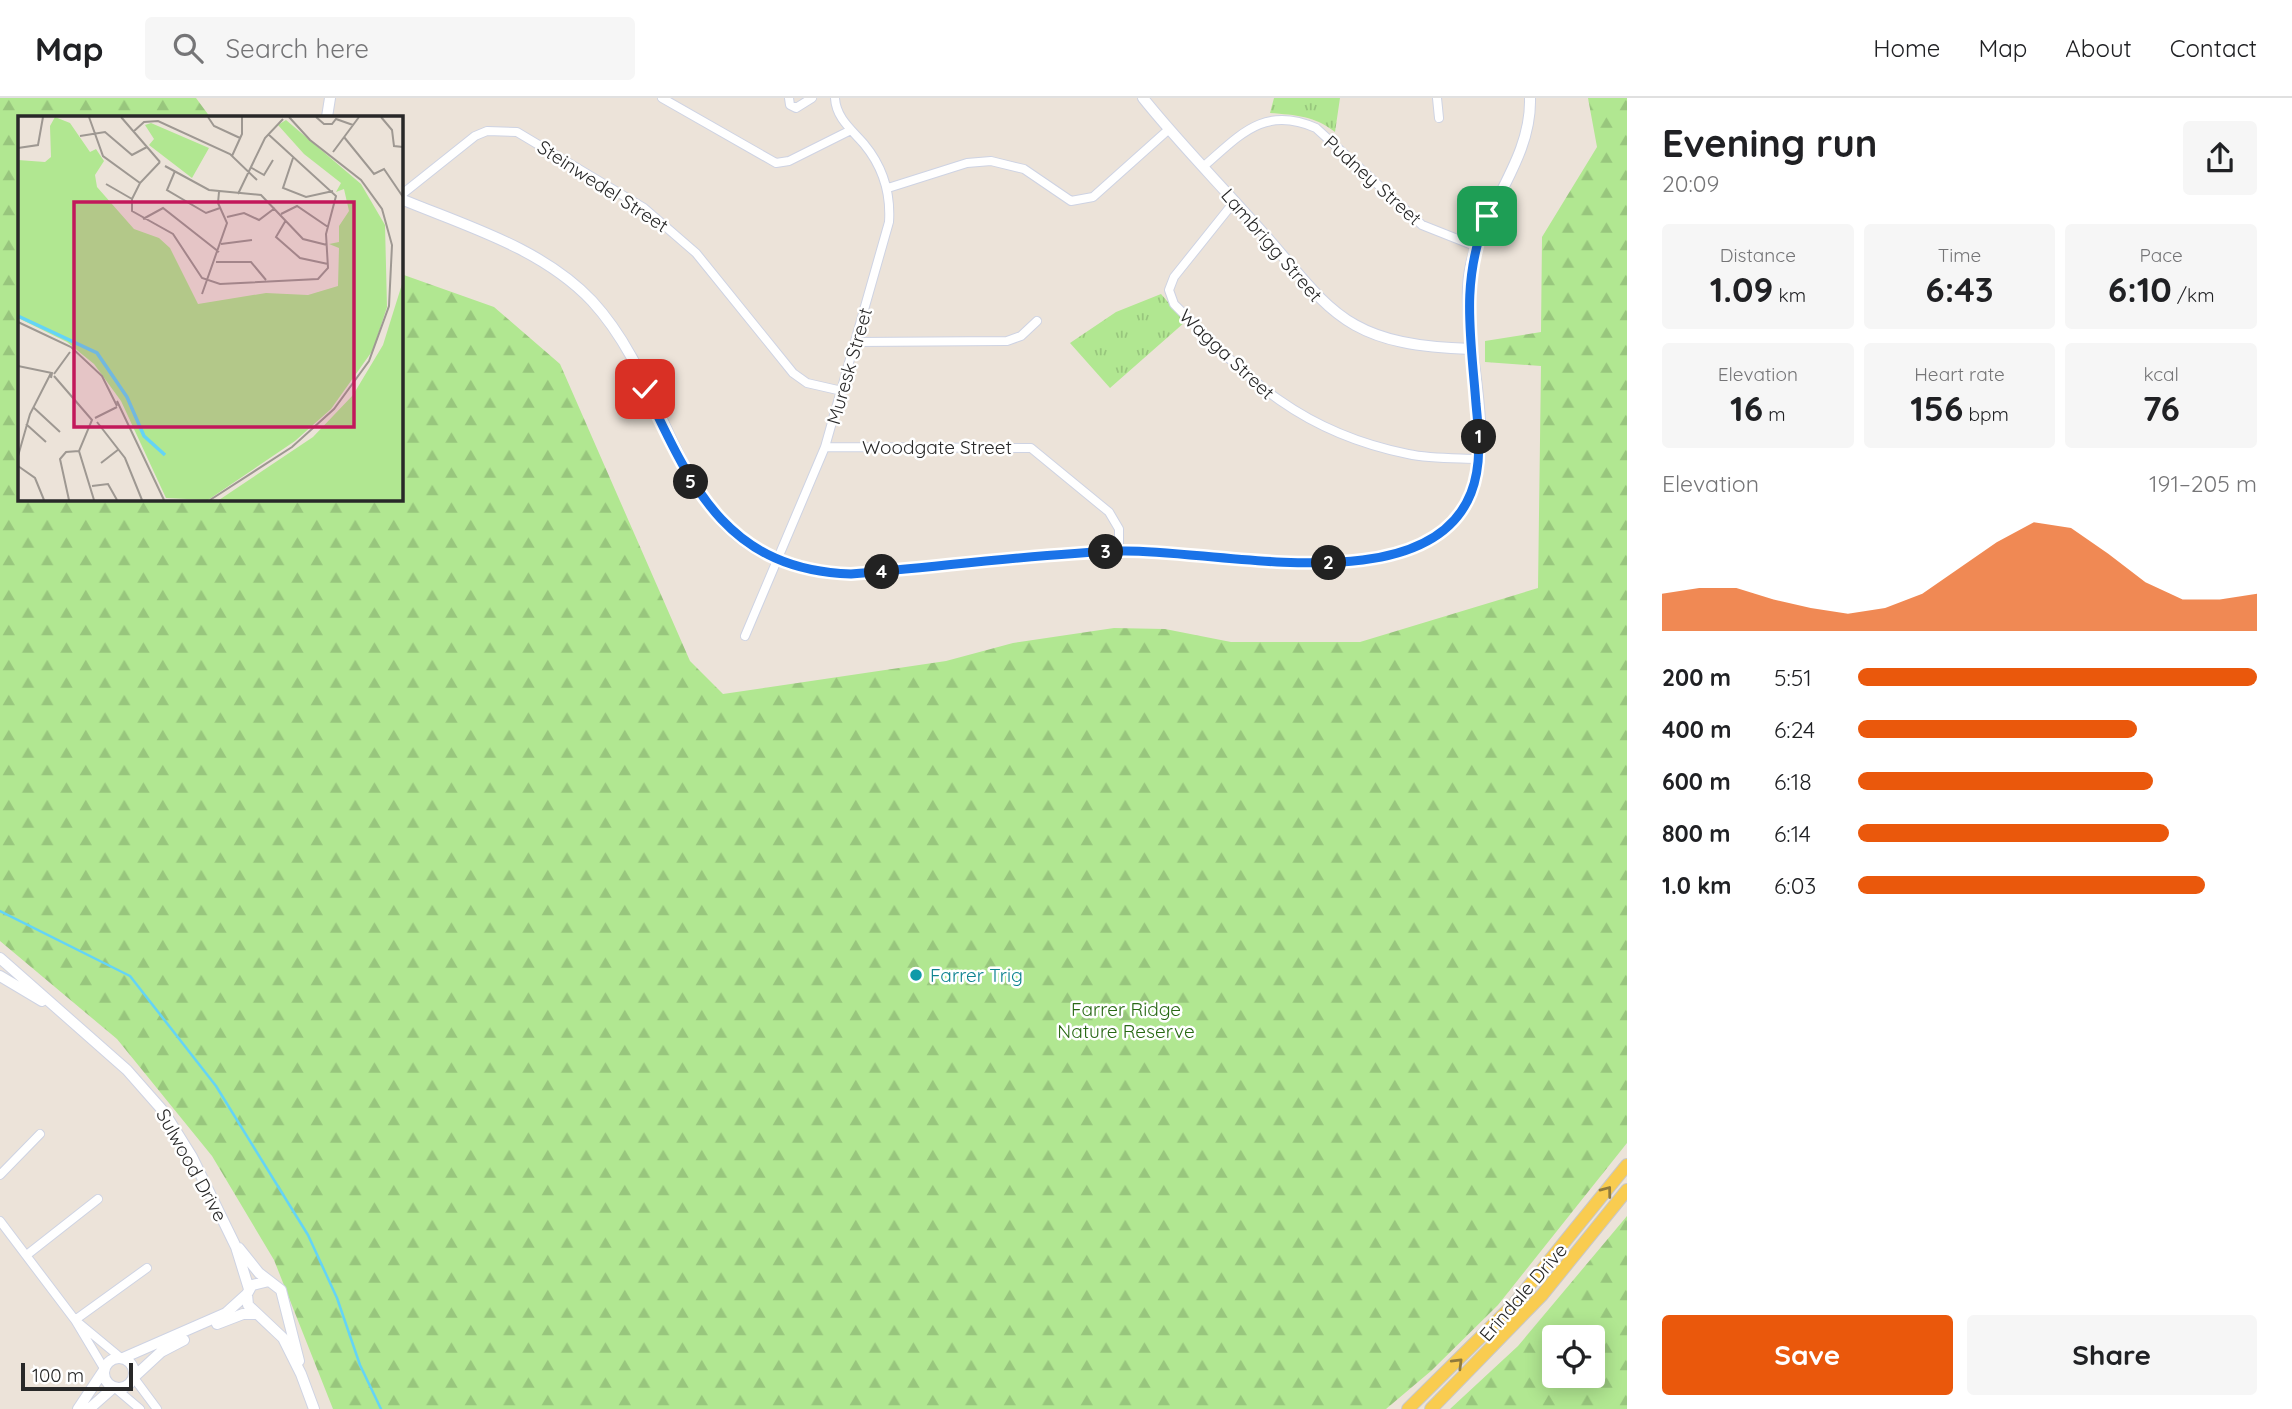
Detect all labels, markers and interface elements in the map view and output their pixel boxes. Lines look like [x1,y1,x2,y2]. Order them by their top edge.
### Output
search box [145,17,635,80]
text: Map [35,28,103,69]
icon: search [169,29,207,67]
text: Search here [225,32,369,65]
text: Home [1873,33,1940,63]
text: Map [1978,33,2027,63]
text: About [2065,33,2132,63]
text: Contact [2170,33,2257,63]
inset map [18,116,402,500]
text: Evening run [1662,119,1877,167]
button: share [2183,121,2257,195]
street label: Pudney Street [1319,130,1427,230]
street label: Steinwedel Street [533,135,673,237]
text: 20:09 [1662,169,1719,198]
street label: Lambrigg Street [1216,183,1328,307]
pin [1457,186,1517,246]
icon: arrive [1468,197,1506,235]
text: Distance [1720,243,1796,267]
text: Time [1938,243,1981,267]
text: Pace [2140,243,2183,267]
text: 1.09 [1710,267,1773,311]
text: 6:43 [1925,267,1994,311]
text: 6:10 [2108,267,2172,311]
text: km [1773,283,1806,307]
text: /km [2172,283,2214,307]
street label: Wagga Street [1174,304,1280,404]
street label: Muresk Street [821,305,877,427]
pin [615,359,675,419]
text: Elevation [1718,362,1798,386]
text: Heart rate [1914,362,2005,386]
text: kcal [2143,362,2179,386]
icon: check [626,370,664,408]
text: 16 [1730,386,1763,430]
text: 156 [1910,386,1963,430]
text: 76 [2142,386,2180,430]
text: m [1763,402,1786,426]
text: bpm [1963,402,2009,426]
pin: 1 [1462,420,1496,454]
text: 1 [1475,424,1482,448]
street label: Woodgate Street [862,435,1012,459]
pin: 5 [674,464,708,500]
text: 5 [685,469,696,493]
text: Elevation [1662,469,1759,498]
text: 191–205 m [2149,469,2257,498]
pin: 3 [1088,534,1124,570]
text: 3 [1100,539,1111,563]
pin: 2 [1312,546,1346,580]
text: 2 [1323,550,1334,574]
pin: 4 [864,554,900,589]
text: 4 [876,559,887,583]
text: 200 m [1662,663,1731,692]
text: 5:51 [1774,663,1812,692]
text: 400 m [1662,715,1731,744]
text: 6:24 [1774,715,1815,744]
text: 600 m [1662,767,1731,796]
text: 6:18 [1774,767,1812,796]
text: 800 m [1662,819,1731,848]
text: 6:14 [1774,819,1811,848]
text: 1.0 km [1662,871,1732,900]
text: 6:03 [1774,871,1816,900]
place label: Farrer Trig [930,963,1023,987]
marker: Farrer Trig [908,967,924,983]
park label: Farrer Ridge Nature Reserve [1057,997,1195,1043]
street label: Sulwood Drive [151,1104,233,1226]
one-way arrow [1599,1186,1612,1199]
street label: Erindale Drive [1474,1238,1572,1346]
button: Save [1662,1315,1953,1395]
button: Share [1967,1315,2257,1395]
map controls [1542,1325,1605,1388]
button: locate [1542,1325,1605,1388]
one-way arrow [1450,1358,1463,1371]
scale bar [21,1360,133,1392]
text: 100 m [32,1363,84,1387]

